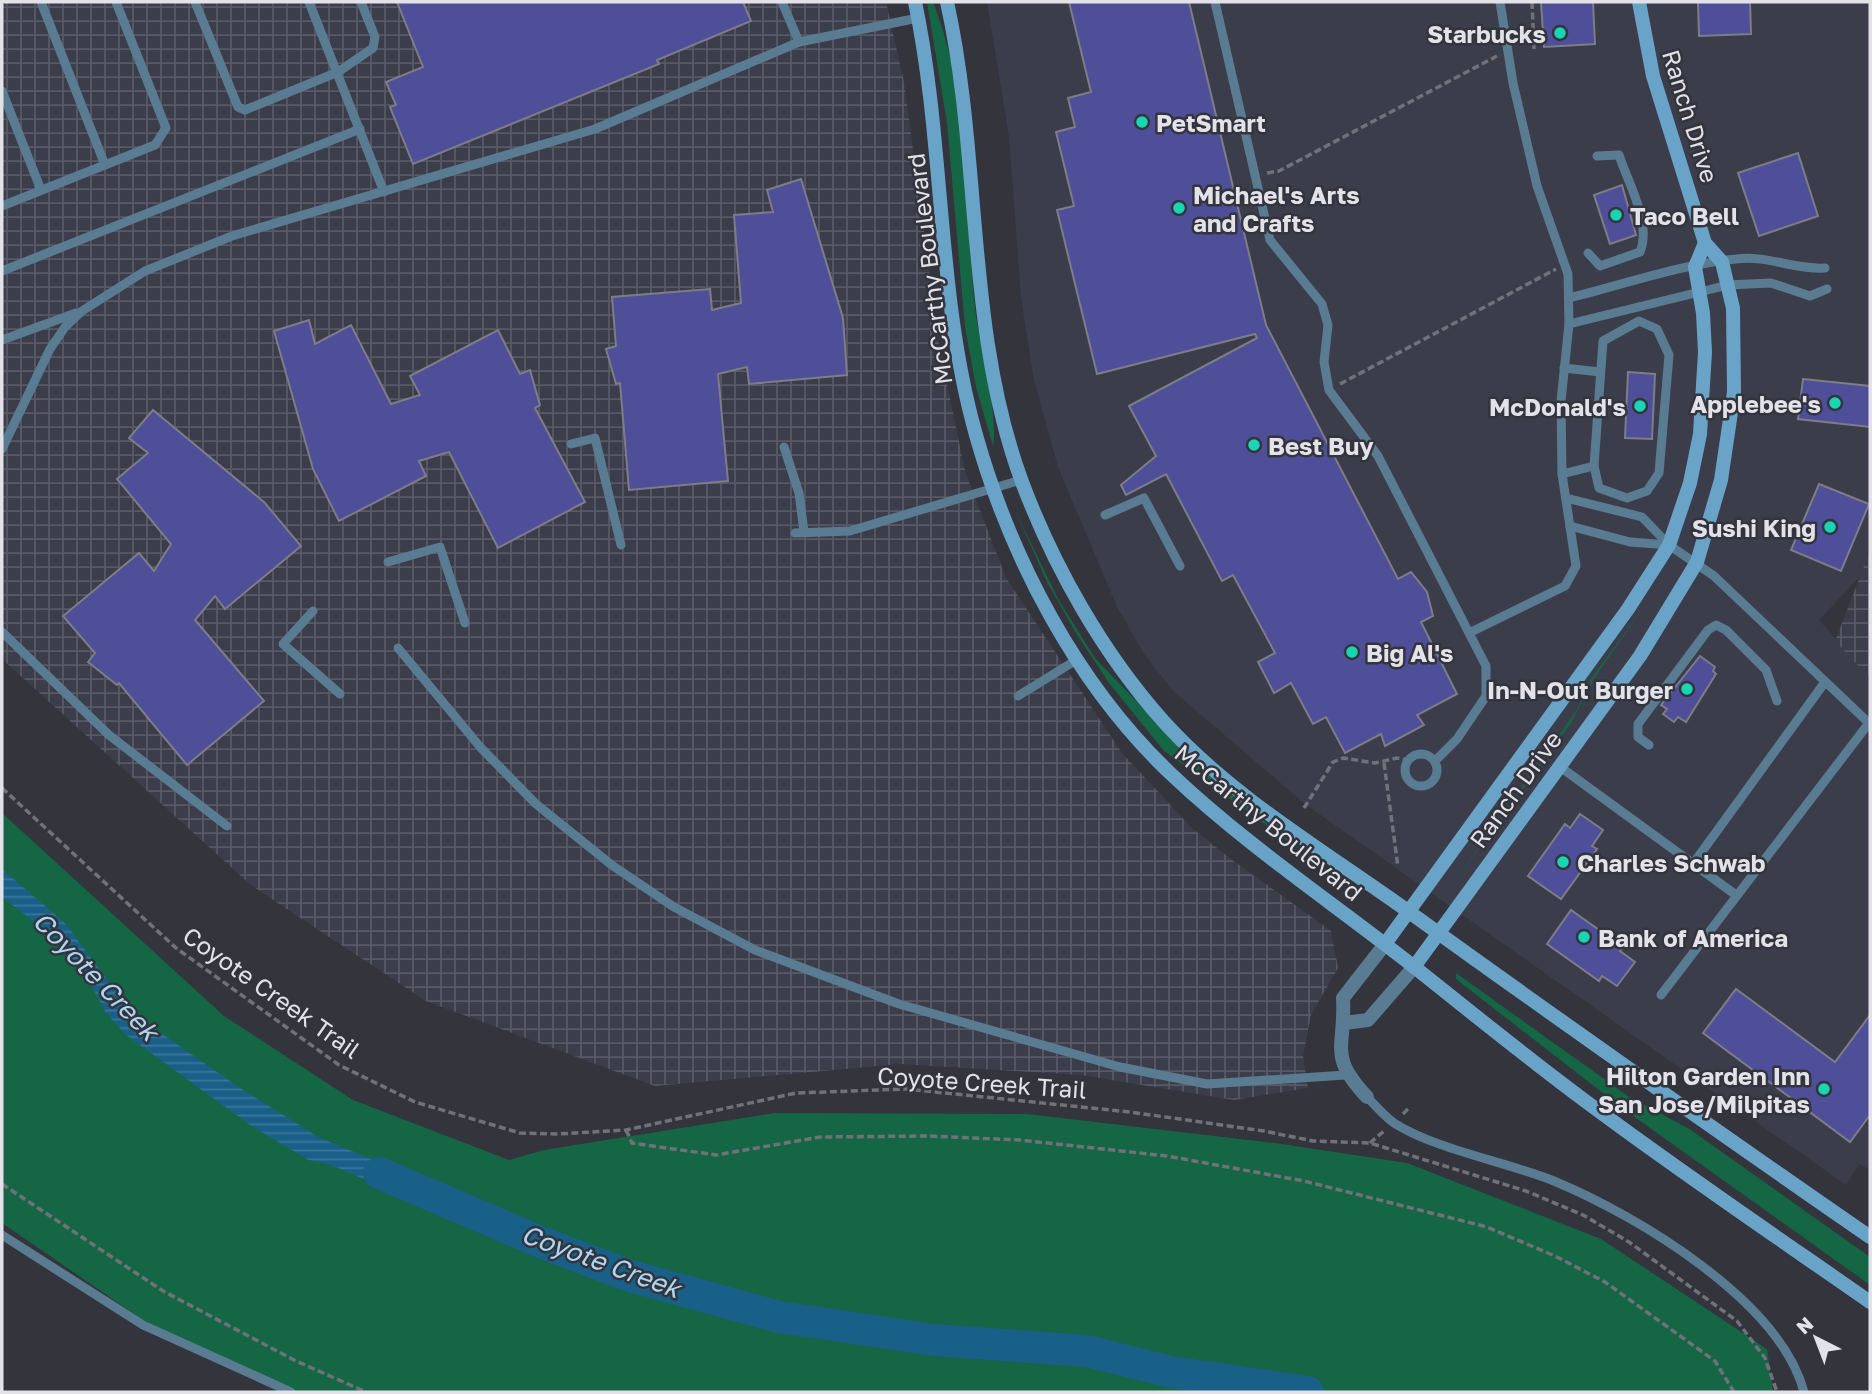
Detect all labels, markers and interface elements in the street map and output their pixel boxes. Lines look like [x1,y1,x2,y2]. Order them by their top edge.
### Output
place label: Starbucks [1427,19,1546,48]
marker: Starbucks [1552,25,1568,41]
street label: Ranch Drive [1657,46,1725,186]
place label: PetSmart [1156,108,1266,137]
marker: PetSmart [1134,114,1150,130]
street label: McCarthy Boulevard [900,152,958,386]
place label: Michael's Arts and Crafts [1193,180,1360,237]
marker: Michael's Arts and Crafts [1171,200,1187,216]
place label: Taco Bell [1630,201,1739,230]
marker: Taco Bell [1608,207,1624,223]
place label: Applebee's [1690,389,1821,418]
place label: McDonald's [1489,392,1626,421]
marker: Applebee's [1827,395,1843,411]
marker: McDonald's [1632,398,1648,414]
place label: Best Buy [1268,431,1374,460]
marker: Best Buy [1246,437,1262,453]
place label: Sushi King [1692,513,1816,542]
marker: Sushi King [1822,519,1838,535]
place label: Big Al's [1366,638,1453,667]
marker: Big Al's [1344,644,1360,660]
place label: In-N-Out Burger [1487,675,1673,704]
marker: In-N-Out Burger [1679,681,1695,697]
street label: Ranch Drive [1463,725,1567,853]
street label: McCarthy Boulevard [1169,737,1369,907]
place label: Charles Schwab [1577,848,1766,877]
marker: Charles Schwab [1555,854,1571,870]
water label: Coyote Creek [27,905,167,1048]
street label: Coyote Creek Trail [178,920,366,1064]
place label: Bank of America [1598,923,1788,952]
marker: Bank of America [1576,929,1592,945]
street label: Coyote Creek Trail [877,1060,1087,1104]
place label: Hilton Garden Inn San Jose/Milpitas [1598,1061,1810,1118]
marker: Hilton Garden Inn San Jose/Milpitas [1816,1081,1832,1097]
water label: Coyote Creek [517,1218,687,1305]
north arrow [1781,1303,1851,1373]
text: N [1791,1312,1817,1338]

